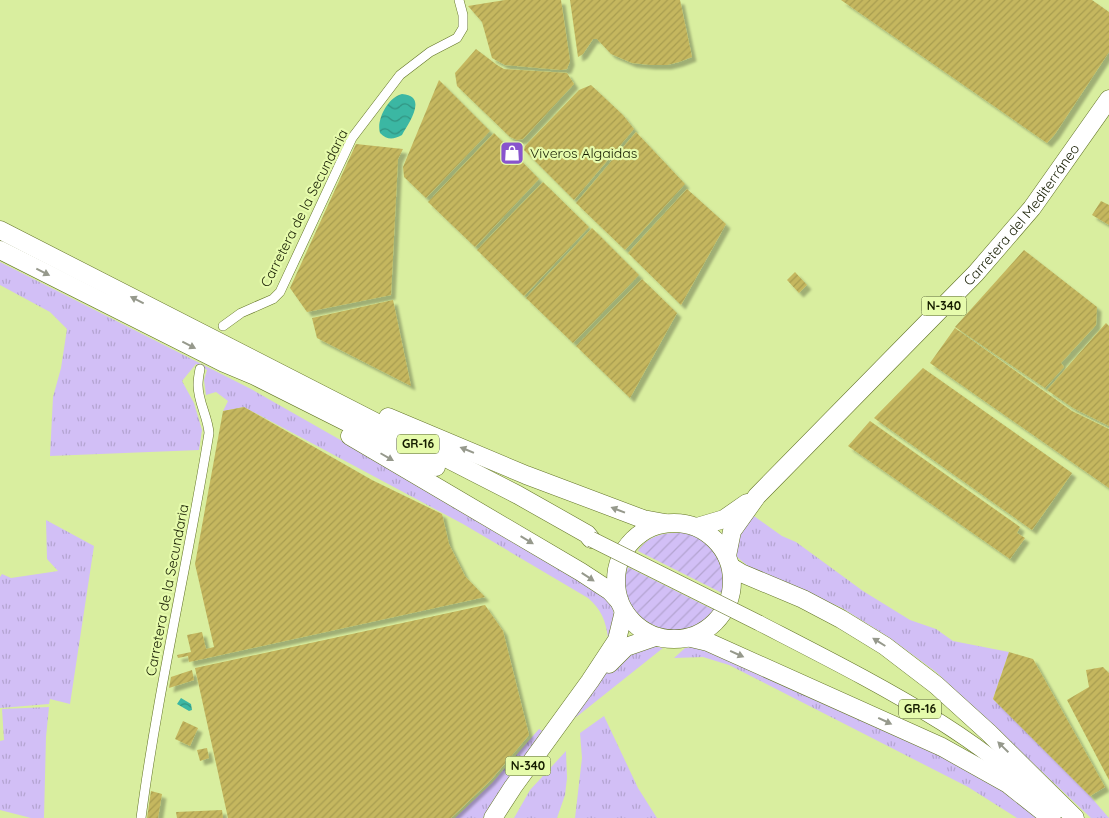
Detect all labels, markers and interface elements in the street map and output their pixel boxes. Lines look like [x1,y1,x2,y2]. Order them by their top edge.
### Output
street label: Carretera de la Secundaria [256,126,352,290]
shop icon: Viveros Algaidas [499,140,525,166]
street label: Carretera del Mediterráneo [959,140,1084,290]
place label: Viveros Algaidas [530,144,637,162]
one-way arrow [36,268,51,276]
one-way arrow [130,296,144,304]
road number: N-340 [922,296,966,316]
one-way arrow [181,341,196,349]
road number: GR-16 [397,434,439,454]
one-way arrow [460,446,474,454]
one-way arrow [381,453,394,462]
street label: Carretera de la Secundaria [141,502,193,678]
one-way arrow [610,506,625,514]
one-way arrow [521,536,534,545]
one-way arrow [581,572,594,581]
one-way arrow [872,638,885,647]
one-way arrow [730,651,744,659]
road number: GR-16 [899,700,941,719]
one-way arrow [878,717,892,725]
one-way arrow [997,741,1009,753]
road number: N-340 [506,756,550,776]

